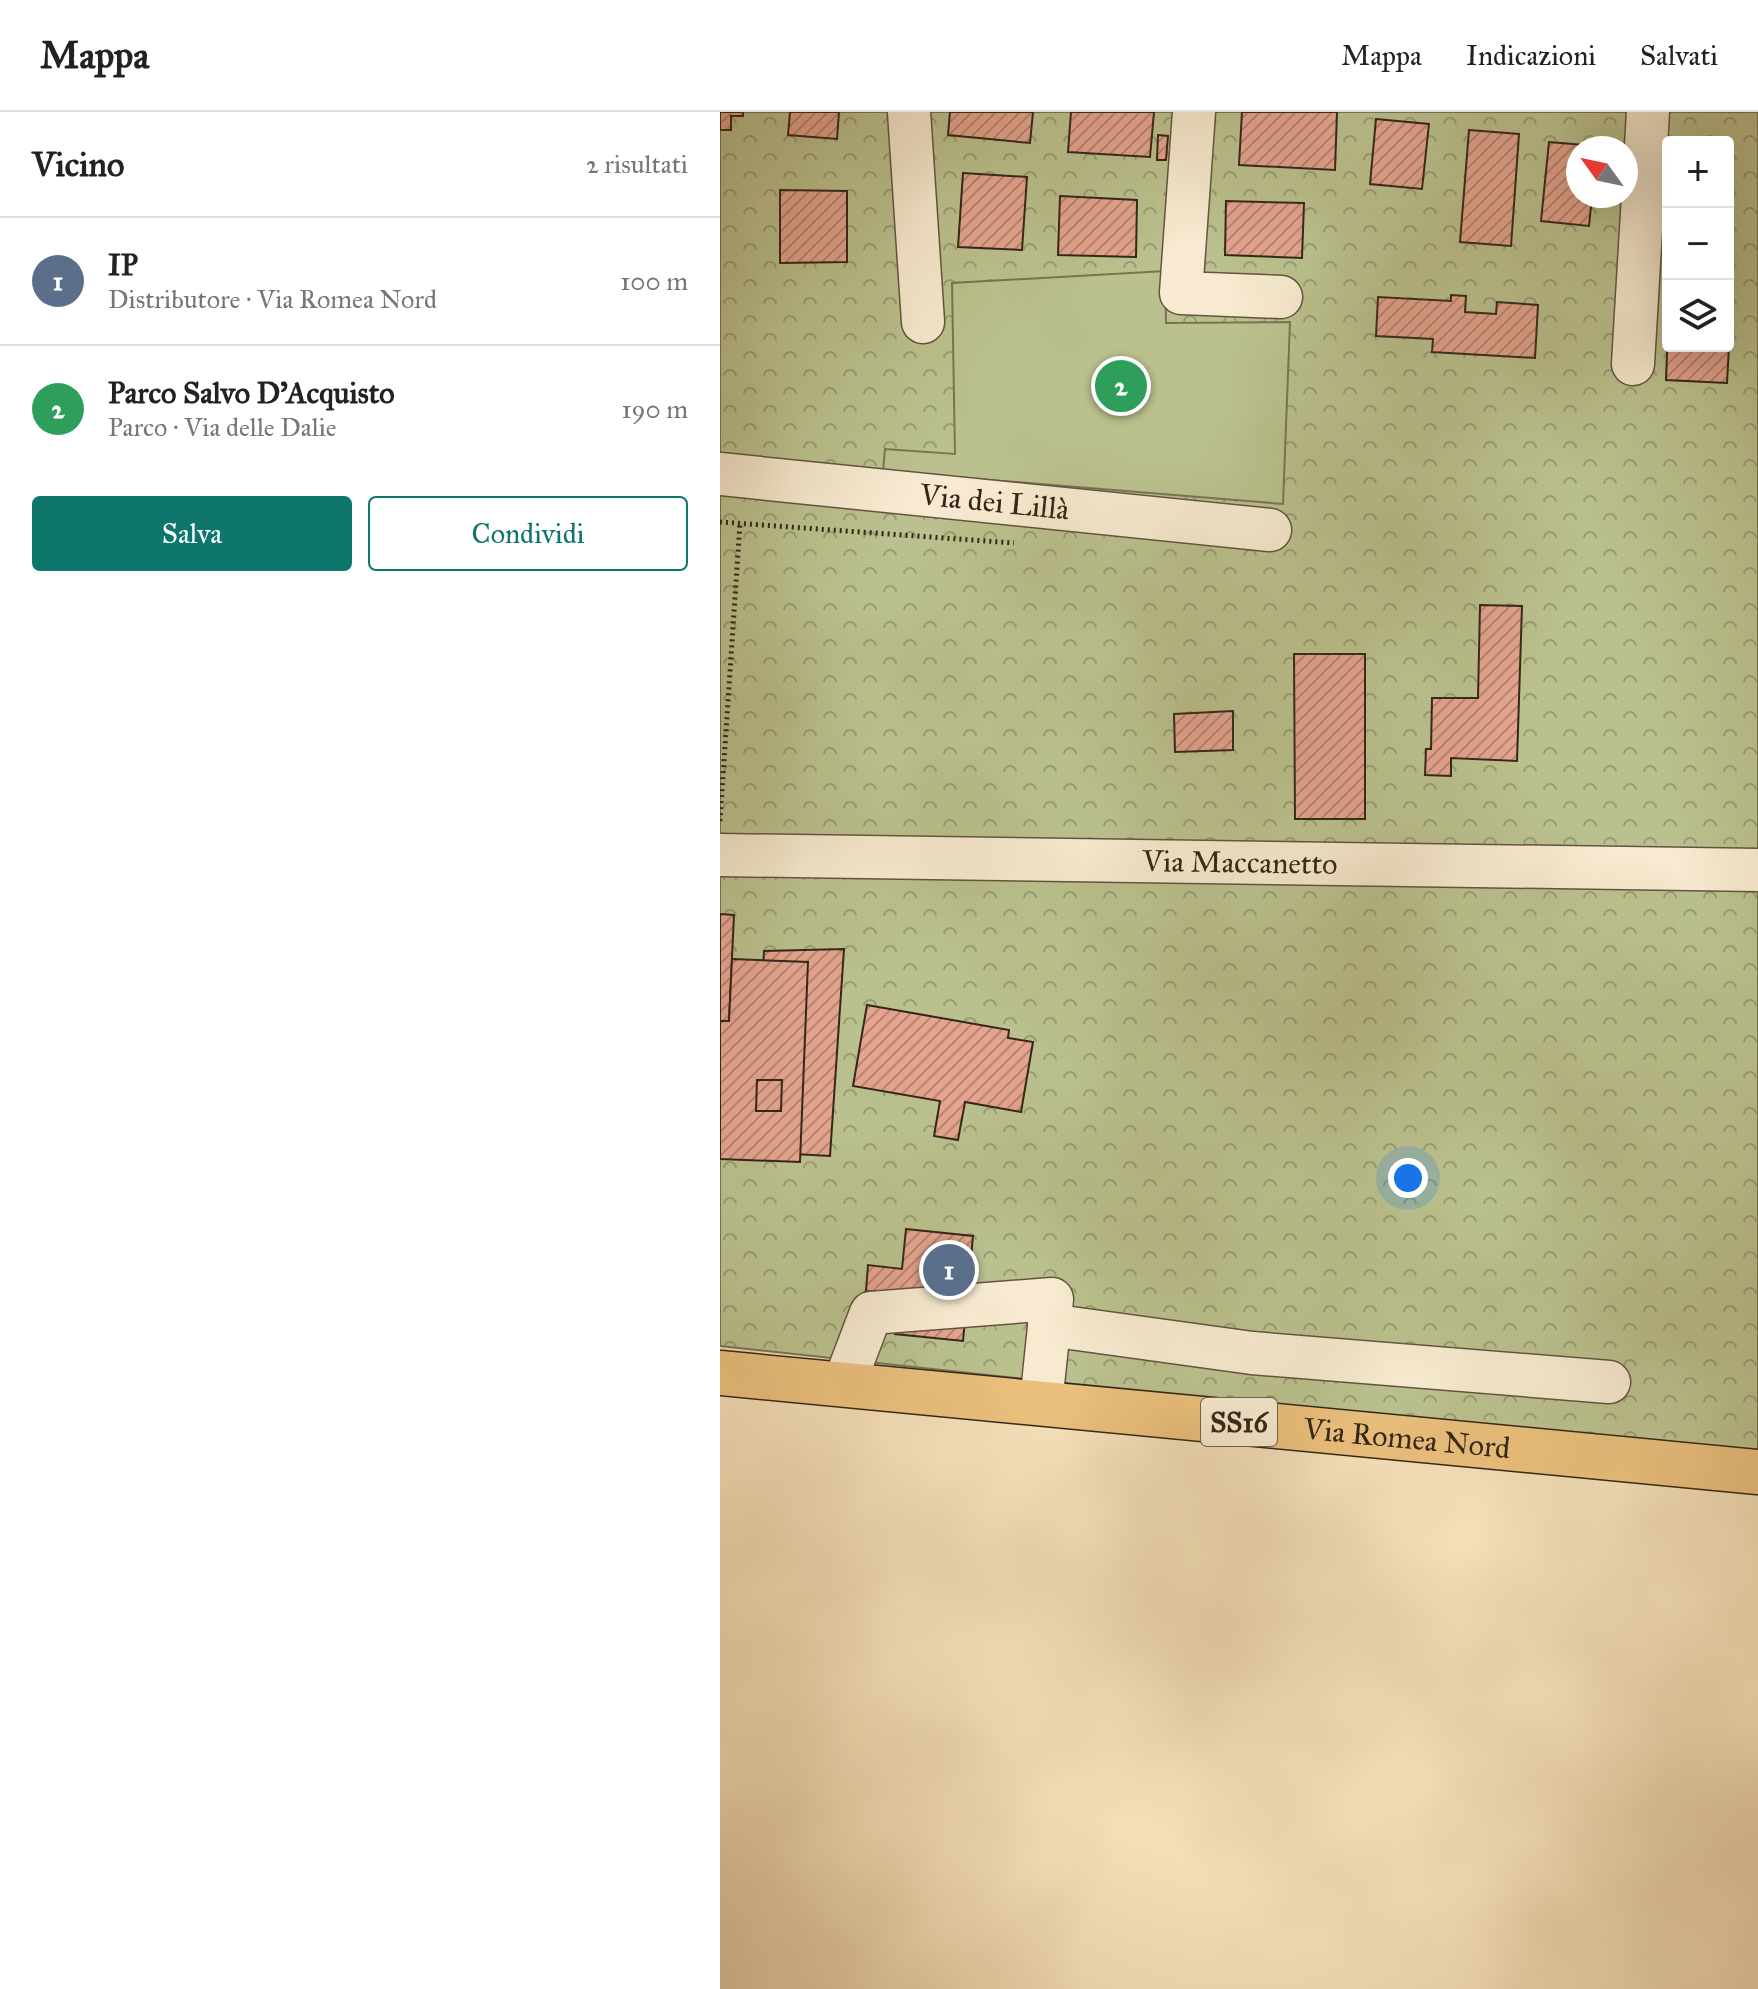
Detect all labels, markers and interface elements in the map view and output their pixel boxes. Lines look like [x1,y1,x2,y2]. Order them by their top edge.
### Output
text: Mappa [40,32,149,78]
text: Mappa [1341,38,1422,73]
text: Indicazioni [1466,38,1596,73]
text: Salvati [1640,38,1718,73]
north arrow [1566,136,1638,208]
map controls [1662,136,1734,352]
button: + [1662,136,1734,208]
text: Vicino [32,144,124,185]
text: 2 risultati [586,148,688,180]
button: − [1662,208,1734,280]
text: IP [108,247,138,283]
text: 1 [53,265,63,297]
text: 100 m [620,265,688,297]
button: layers [1662,280,1734,352]
text: Distributore · Via Romea Nord [108,283,437,315]
pin: 2 [1095,356,1147,416]
text: Parco Salvo D'Acquisto [108,375,395,411]
text: 2 [52,393,64,425]
text: 190 m [621,393,688,425]
text: Parco · Via delle Dalie [108,411,337,443]
street label: Via dei Lillà [917,476,1071,527]
button: Salva [32,496,352,571]
button: Condividi [368,496,688,571]
street label: Via Maccanetto [1141,843,1338,882]
your location [1388,1158,1428,1198]
pin: 1 [923,1240,975,1300]
road number: SS16 [1201,1398,1277,1446]
street label: Via Romea Nord [1301,1411,1512,1466]

